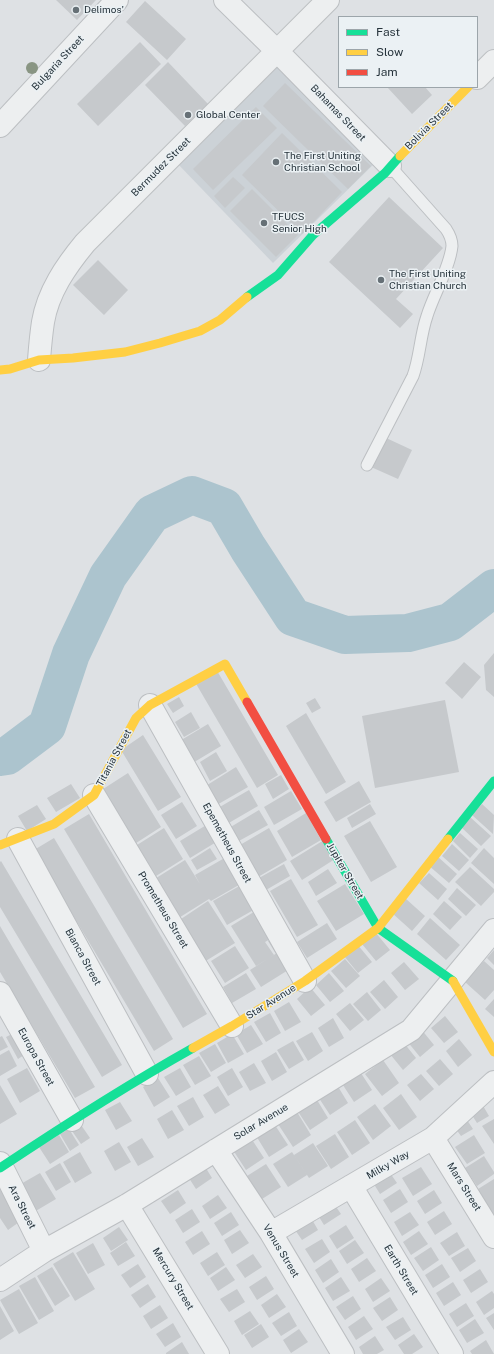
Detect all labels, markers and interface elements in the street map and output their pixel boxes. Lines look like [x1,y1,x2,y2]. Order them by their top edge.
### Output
place label: Delimos' [84,4,124,16]
marker: Delimos' [71,5,81,15]
legend [338,16,478,88]
text: Fast [376,25,400,39]
street label: Bulgaria Street [29,33,87,93]
text: Slow [376,45,403,59]
text: Jam [376,65,398,79]
street label: Bahamas Street [308,82,368,144]
street label: Bolivia Street [403,100,455,152]
place label: Global Center [196,109,260,121]
marker: Global Center [183,110,193,120]
street label: Bermudez Street [129,135,193,199]
place label: The First Uniting Christian School [284,150,361,174]
marker: The First Uniting Christian School [271,157,281,167]
place label: TFUCS Senior High [272,211,327,234]
marker: TFUCS Senior High [259,218,269,228]
place label: The First Uniting Christian Church [389,268,467,292]
marker: The First Uniting Christian Church [376,275,386,285]
street label: Titania Street [94,727,134,789]
street label: Epemetheus Street [200,801,254,885]
street label: Jupiter Street [324,841,366,901]
street label: Prometheus Street [135,869,191,951]
street label: Bianca Street [62,927,104,987]
street label: Star Avenue [244,982,298,1022]
street label: Europa Street [15,1026,57,1088]
street label: Solar Avenue [232,1101,290,1143]
street label: Milky Way [364,1148,412,1182]
street label: Mars Street [444,1161,484,1213]
street label: Ara Street [6,1183,38,1231]
street label: Venus Street [260,1222,302,1280]
street label: Earth Street [381,1243,421,1297]
street label: Mercury Street [150,1246,196,1312]

